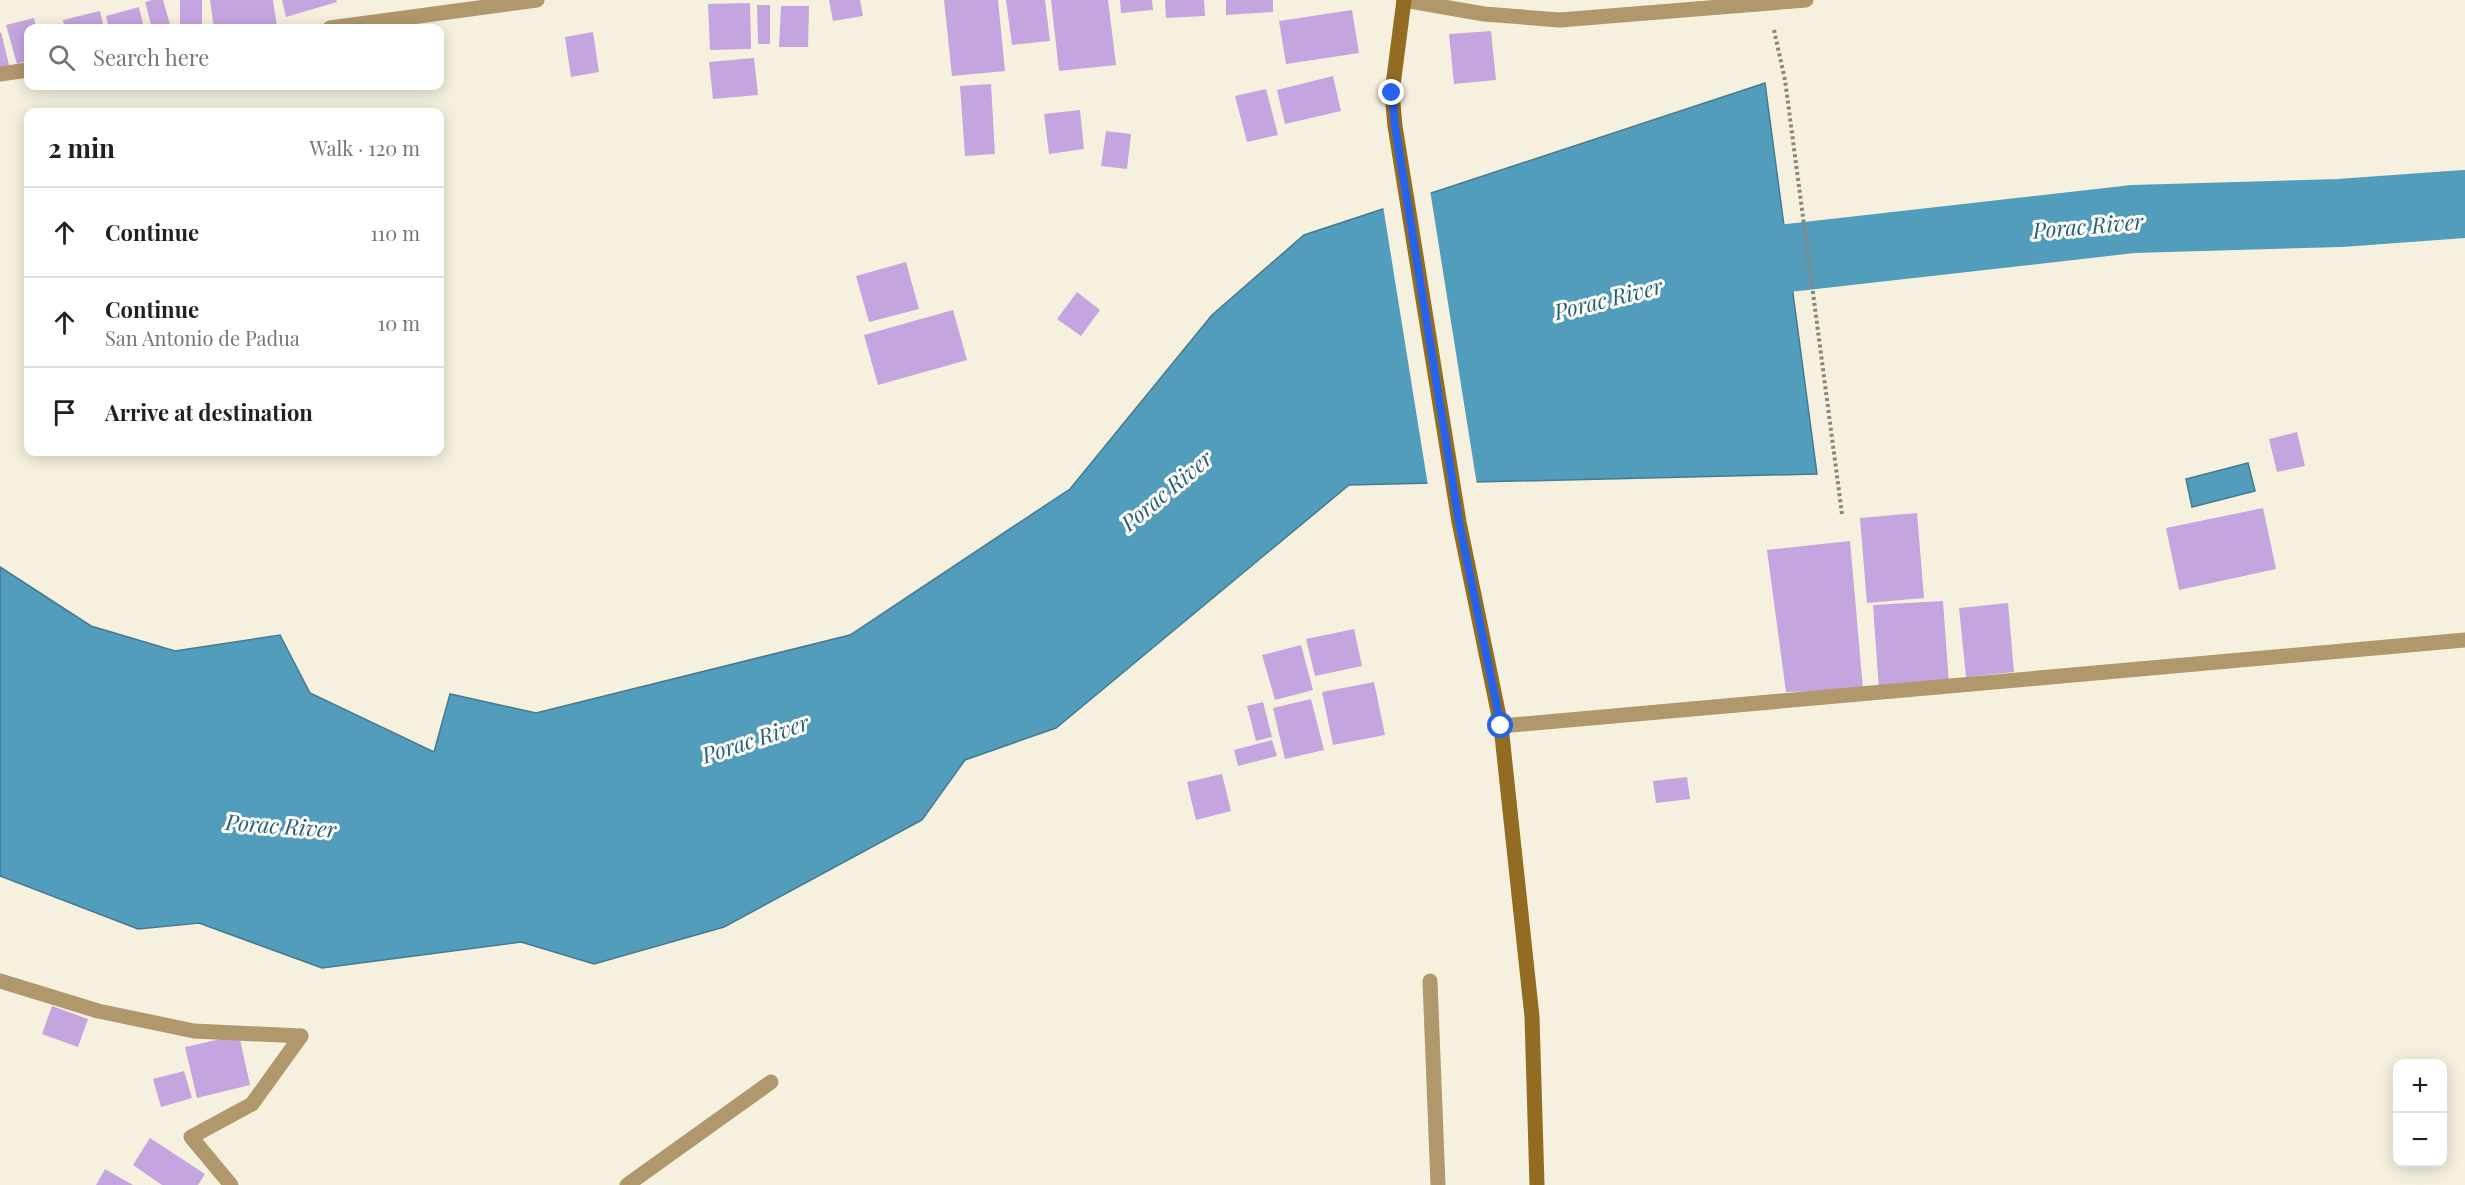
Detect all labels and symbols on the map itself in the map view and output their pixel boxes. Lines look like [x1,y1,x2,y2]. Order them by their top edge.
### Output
route end [1378,79,1404,105]
water label: Porac River [2031,205,2145,245]
water label: Porac River [1550,270,1666,326]
water label: Porac River [1113,443,1219,538]
water label: Porac River [697,706,813,770]
route start [1487,712,1513,738]
water label: Porac River [224,806,338,844]

